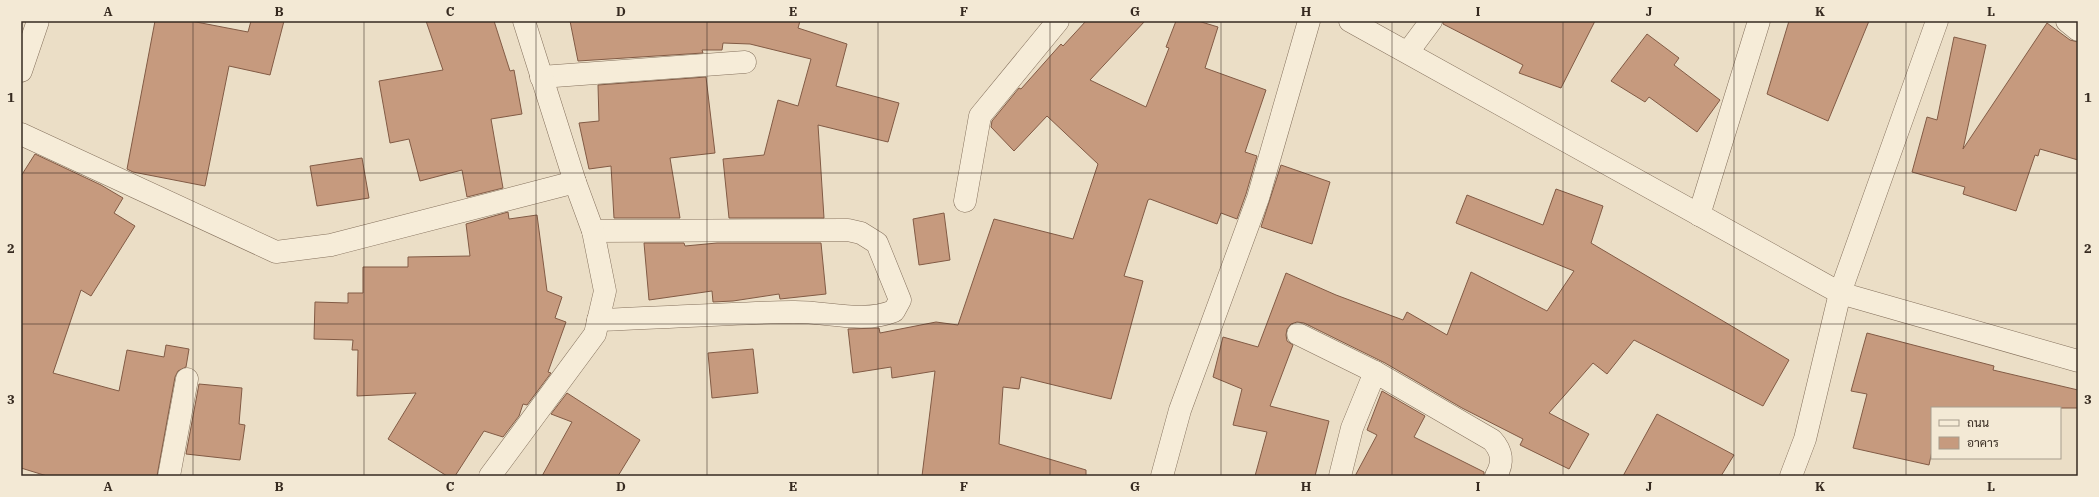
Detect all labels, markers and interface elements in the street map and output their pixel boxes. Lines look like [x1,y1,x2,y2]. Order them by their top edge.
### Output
text: A [103,3,113,20]
text: B [274,3,284,20]
text: C [446,3,455,20]
text: D [616,3,626,20]
text: E [789,3,797,20]
text: F [960,3,968,20]
text: G [1130,3,1140,20]
text: H [1301,3,1312,20]
text: I [1476,3,1481,20]
text: J [1646,3,1653,20]
text: K [1815,3,1825,20]
text: L [1987,3,1995,20]
text: 1 [7,89,15,106]
text: 1 [2084,89,2092,106]
text: 2 [7,240,15,257]
text: 2 [2084,240,2092,257]
text: 3 [7,391,15,408]
text: 3 [2084,391,2092,408]
legend [1931,407,2061,459]
text: ถนน [1967,415,1990,430]
text: อาคาร [1967,435,1999,450]
text: A [103,478,113,495]
text: B [274,478,284,495]
text: C [446,478,455,495]
text: D [616,478,626,495]
text: E [789,478,797,495]
text: F [960,478,968,495]
text: G [1130,478,1140,495]
text: H [1301,478,1312,495]
text: I [1476,478,1481,495]
text: J [1646,478,1653,495]
text: K [1815,478,1825,495]
text: L [1987,478,1995,495]

